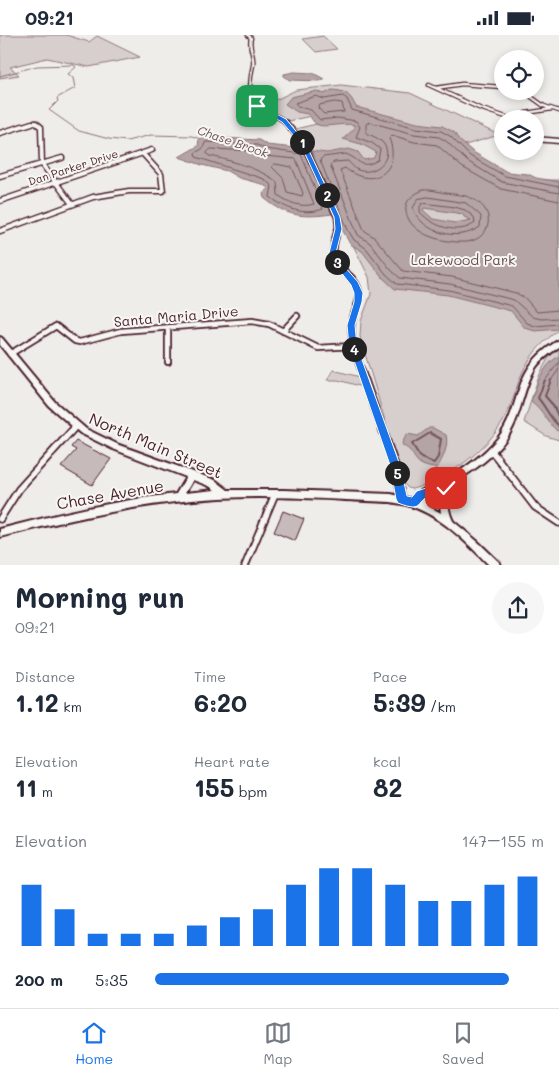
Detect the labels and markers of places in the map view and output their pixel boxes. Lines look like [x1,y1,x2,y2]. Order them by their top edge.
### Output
pin [236,85,278,127]
pin: 1 [290,129,314,155]
pin: 2 [314,183,340,207]
pin: 3 [324,249,350,275]
pin: 4 [342,337,366,361]
pin: 5 [384,461,410,485]
pin [425,467,467,509]

